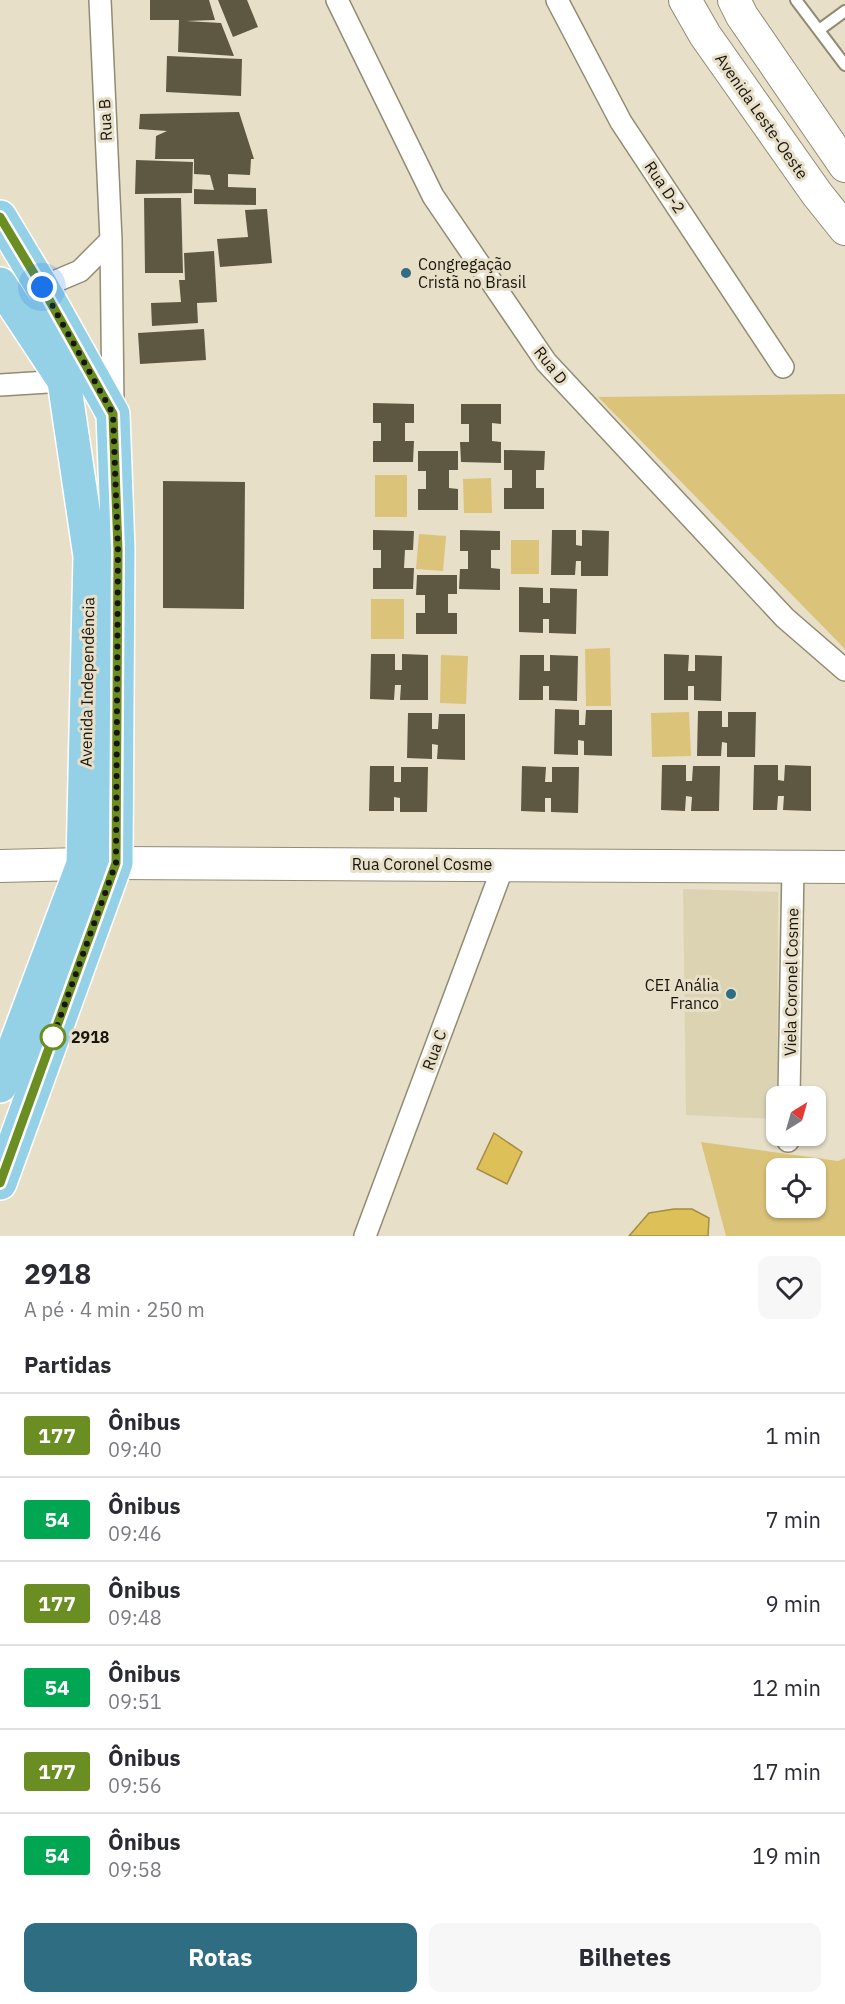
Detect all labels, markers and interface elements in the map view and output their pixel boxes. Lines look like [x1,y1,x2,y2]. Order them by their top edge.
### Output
street label: Avenida Leste-Oeste [711,49,813,183]
street label: Rua B [94,98,116,142]
street label: Rua D-2 [640,157,690,217]
place label: Congregação Cristã no Brasil [418,254,526,292]
marker: Congregação Cristã no Brasil [399,266,413,280]
your location [27,272,57,302]
street label: Rua D [530,342,572,388]
street label: Avenida Independência [76,597,98,767]
street label: Rua Coronel Cosme [352,854,493,874]
street label: Viela Coronel Cosme [780,907,802,1056]
place label: CEI Anália Franco [645,975,719,1013]
marker: CEI Anália Franco [724,987,738,1001]
marker: 2918 [40,1024,66,1050]
place label: 2918 [71,1027,109,1047]
street label: Rua C [417,1027,451,1073]
north arrow [766,1086,826,1146]
map controls [766,1086,826,1218]
button: locate [766,1158,826,1218]
text: 2918 [24,1255,91,1292]
button: heart [758,1256,821,1319]
text: A pé · 4 min · 250 m [24,1296,205,1323]
text: Partidas [24,1350,111,1379]
text: Ônibus [108,1407,181,1436]
text: 177 [38,1421,76,1449]
text: 1 min [765,1421,821,1450]
text: 09:40 [108,1436,162,1463]
text: Ônibus [108,1491,181,1520]
text: 54 [44,1505,70,1533]
text: 7 min [765,1505,821,1534]
text: 09:46 [108,1520,162,1547]
text: Ônibus [108,1575,181,1604]
text: 177 [38,1589,76,1617]
text: 9 min [765,1589,821,1618]
text: 09:48 [108,1604,162,1631]
text: Ônibus [108,1659,181,1688]
text: 54 [44,1673,70,1701]
text: 12 min [752,1673,821,1702]
text: 09:51 [108,1688,162,1715]
text: Ônibus [108,1743,181,1772]
text: 177 [38,1757,76,1785]
text: 17 min [752,1757,821,1786]
text: 09:56 [108,1772,162,1799]
text: Ônibus [108,1827,181,1856]
text: 54 [44,1841,70,1869]
text: 19 min [752,1841,821,1870]
text: 09:58 [108,1856,162,1883]
button: Rotas [24,1923,417,1992]
button: Bilhetes [429,1923,821,1992]

